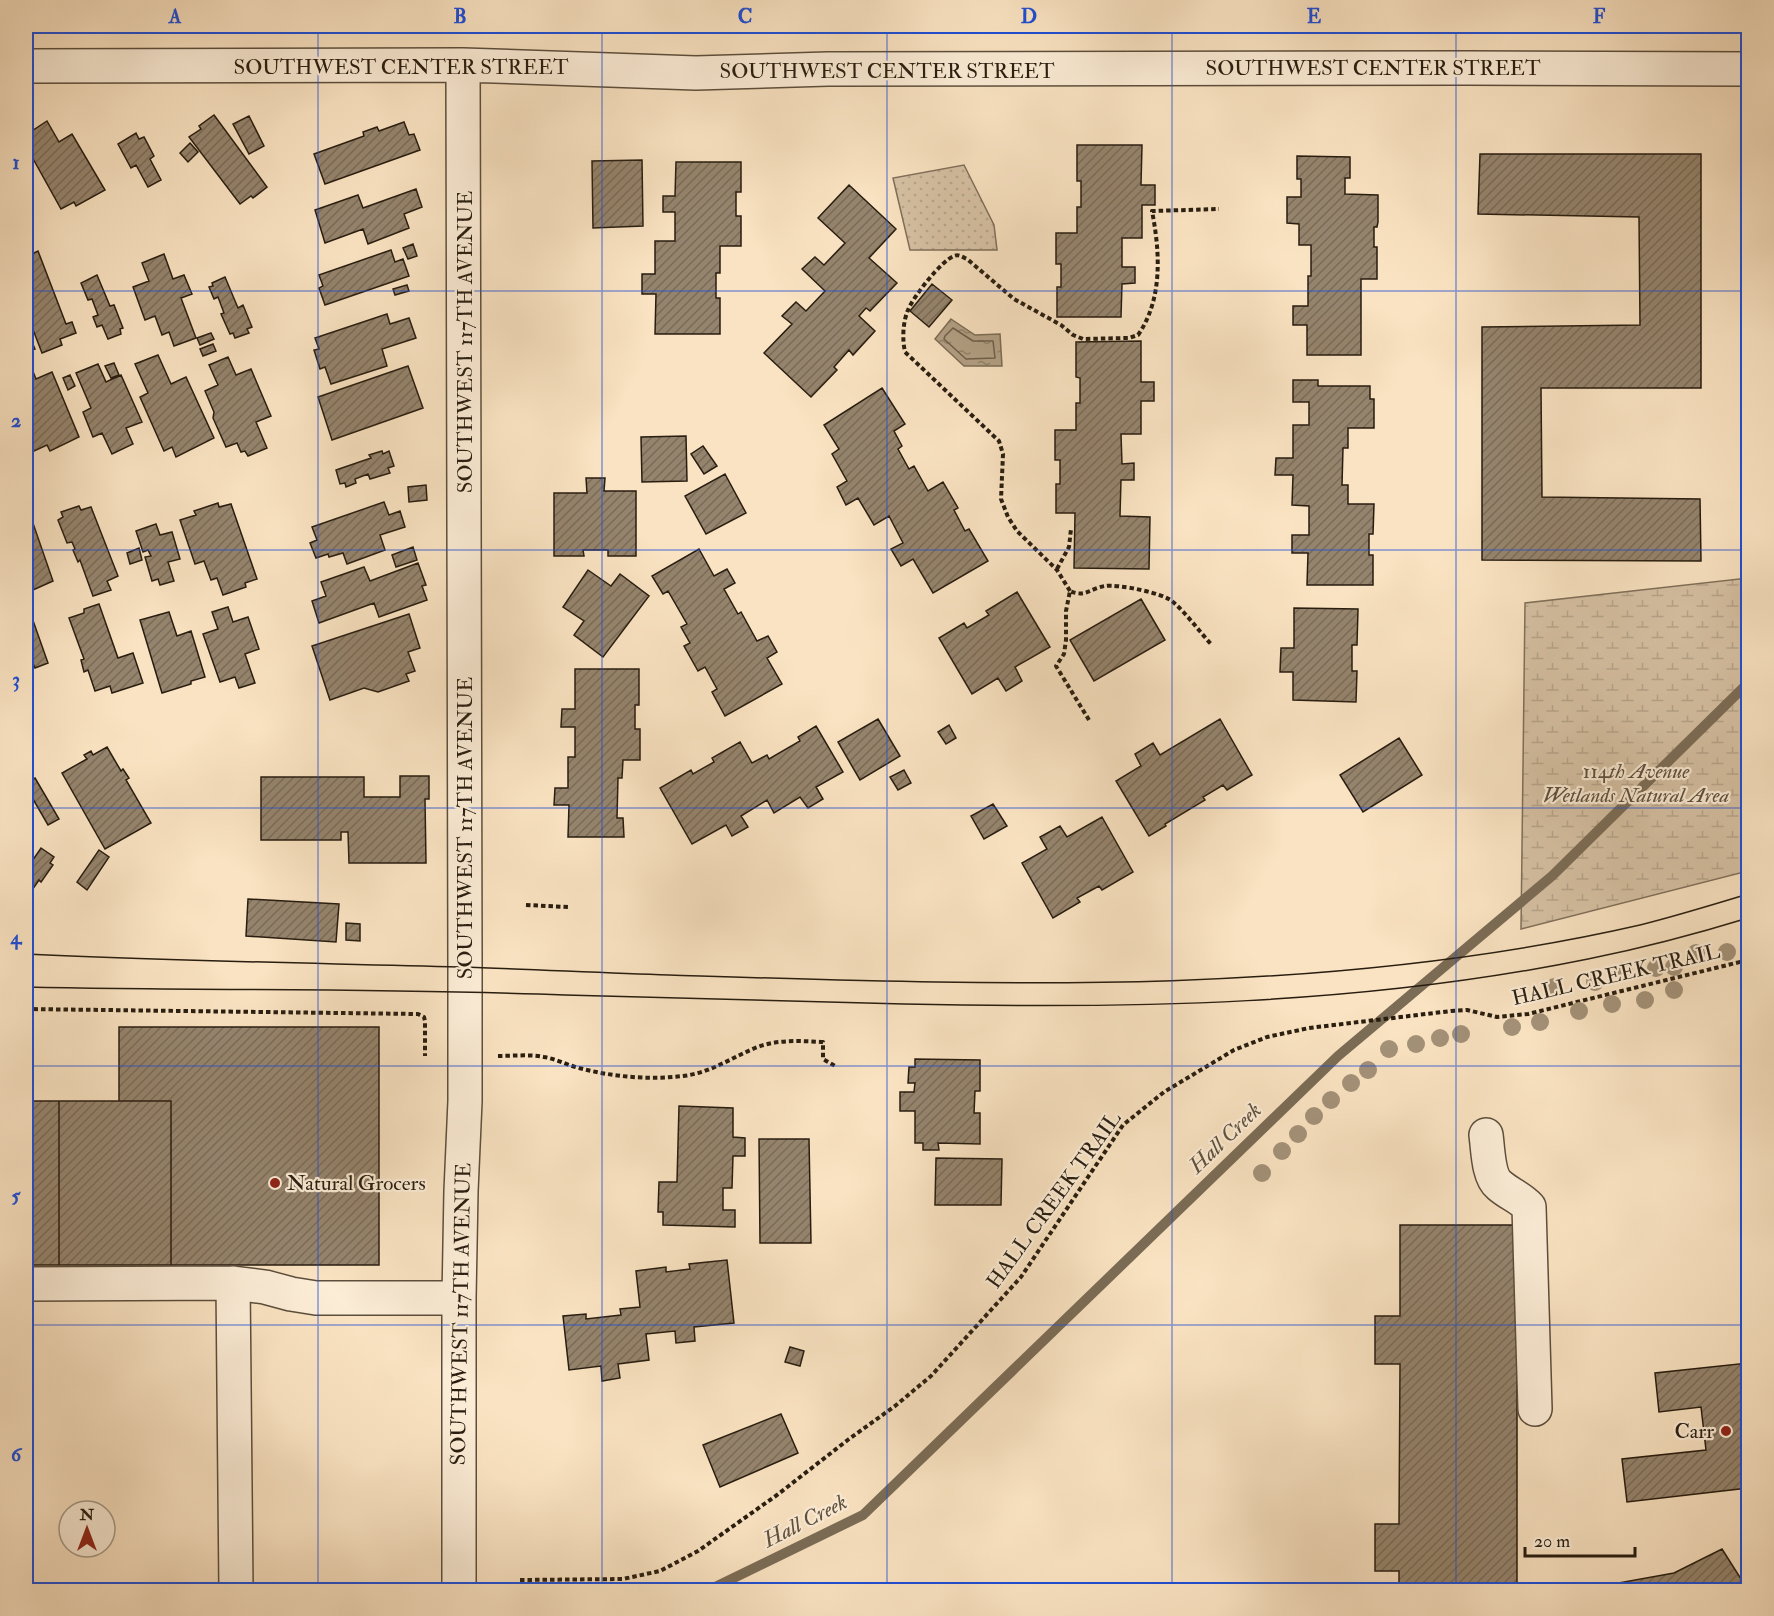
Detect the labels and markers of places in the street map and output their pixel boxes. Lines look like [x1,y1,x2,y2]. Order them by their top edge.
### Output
place label: Natural Grocers [287,1170,426,1197]
marker: Natural Grocers [268,1176,282,1190]
place label: Carr [1674,1418,1714,1445]
marker: Carr [1719,1424,1733,1438]

